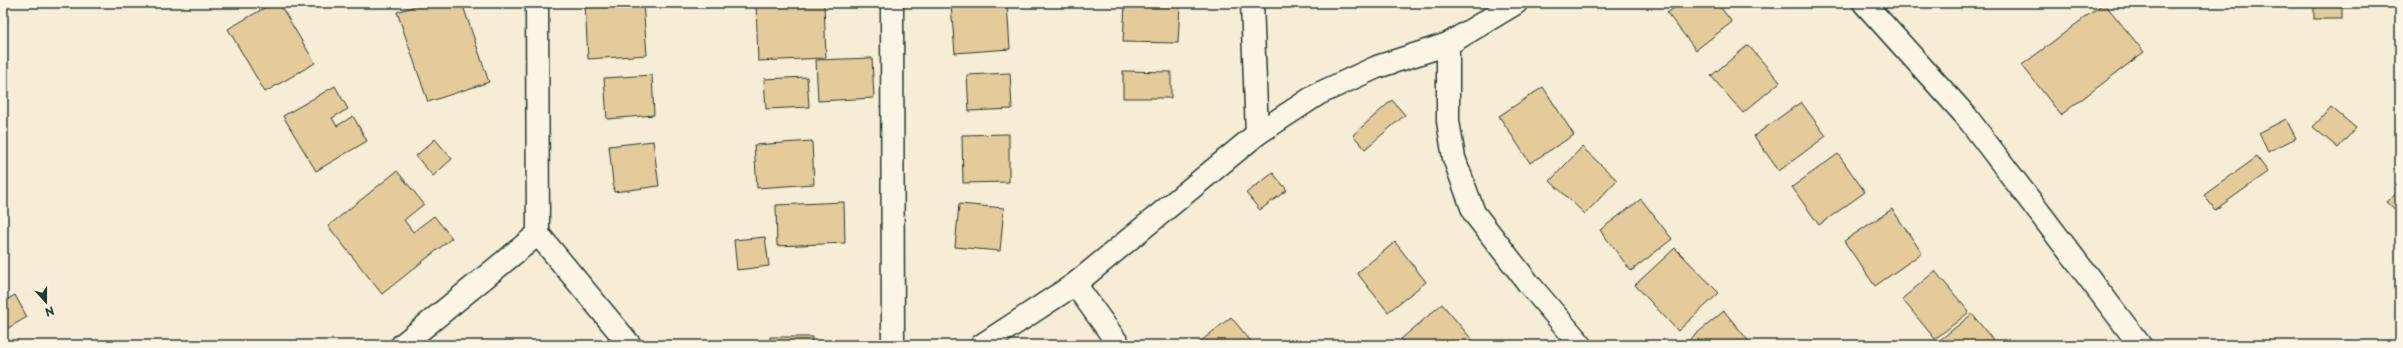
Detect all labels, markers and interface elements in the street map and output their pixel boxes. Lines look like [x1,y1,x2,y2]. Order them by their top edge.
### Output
north arrow [26,282,66,322]
text: N [42,302,57,321]

